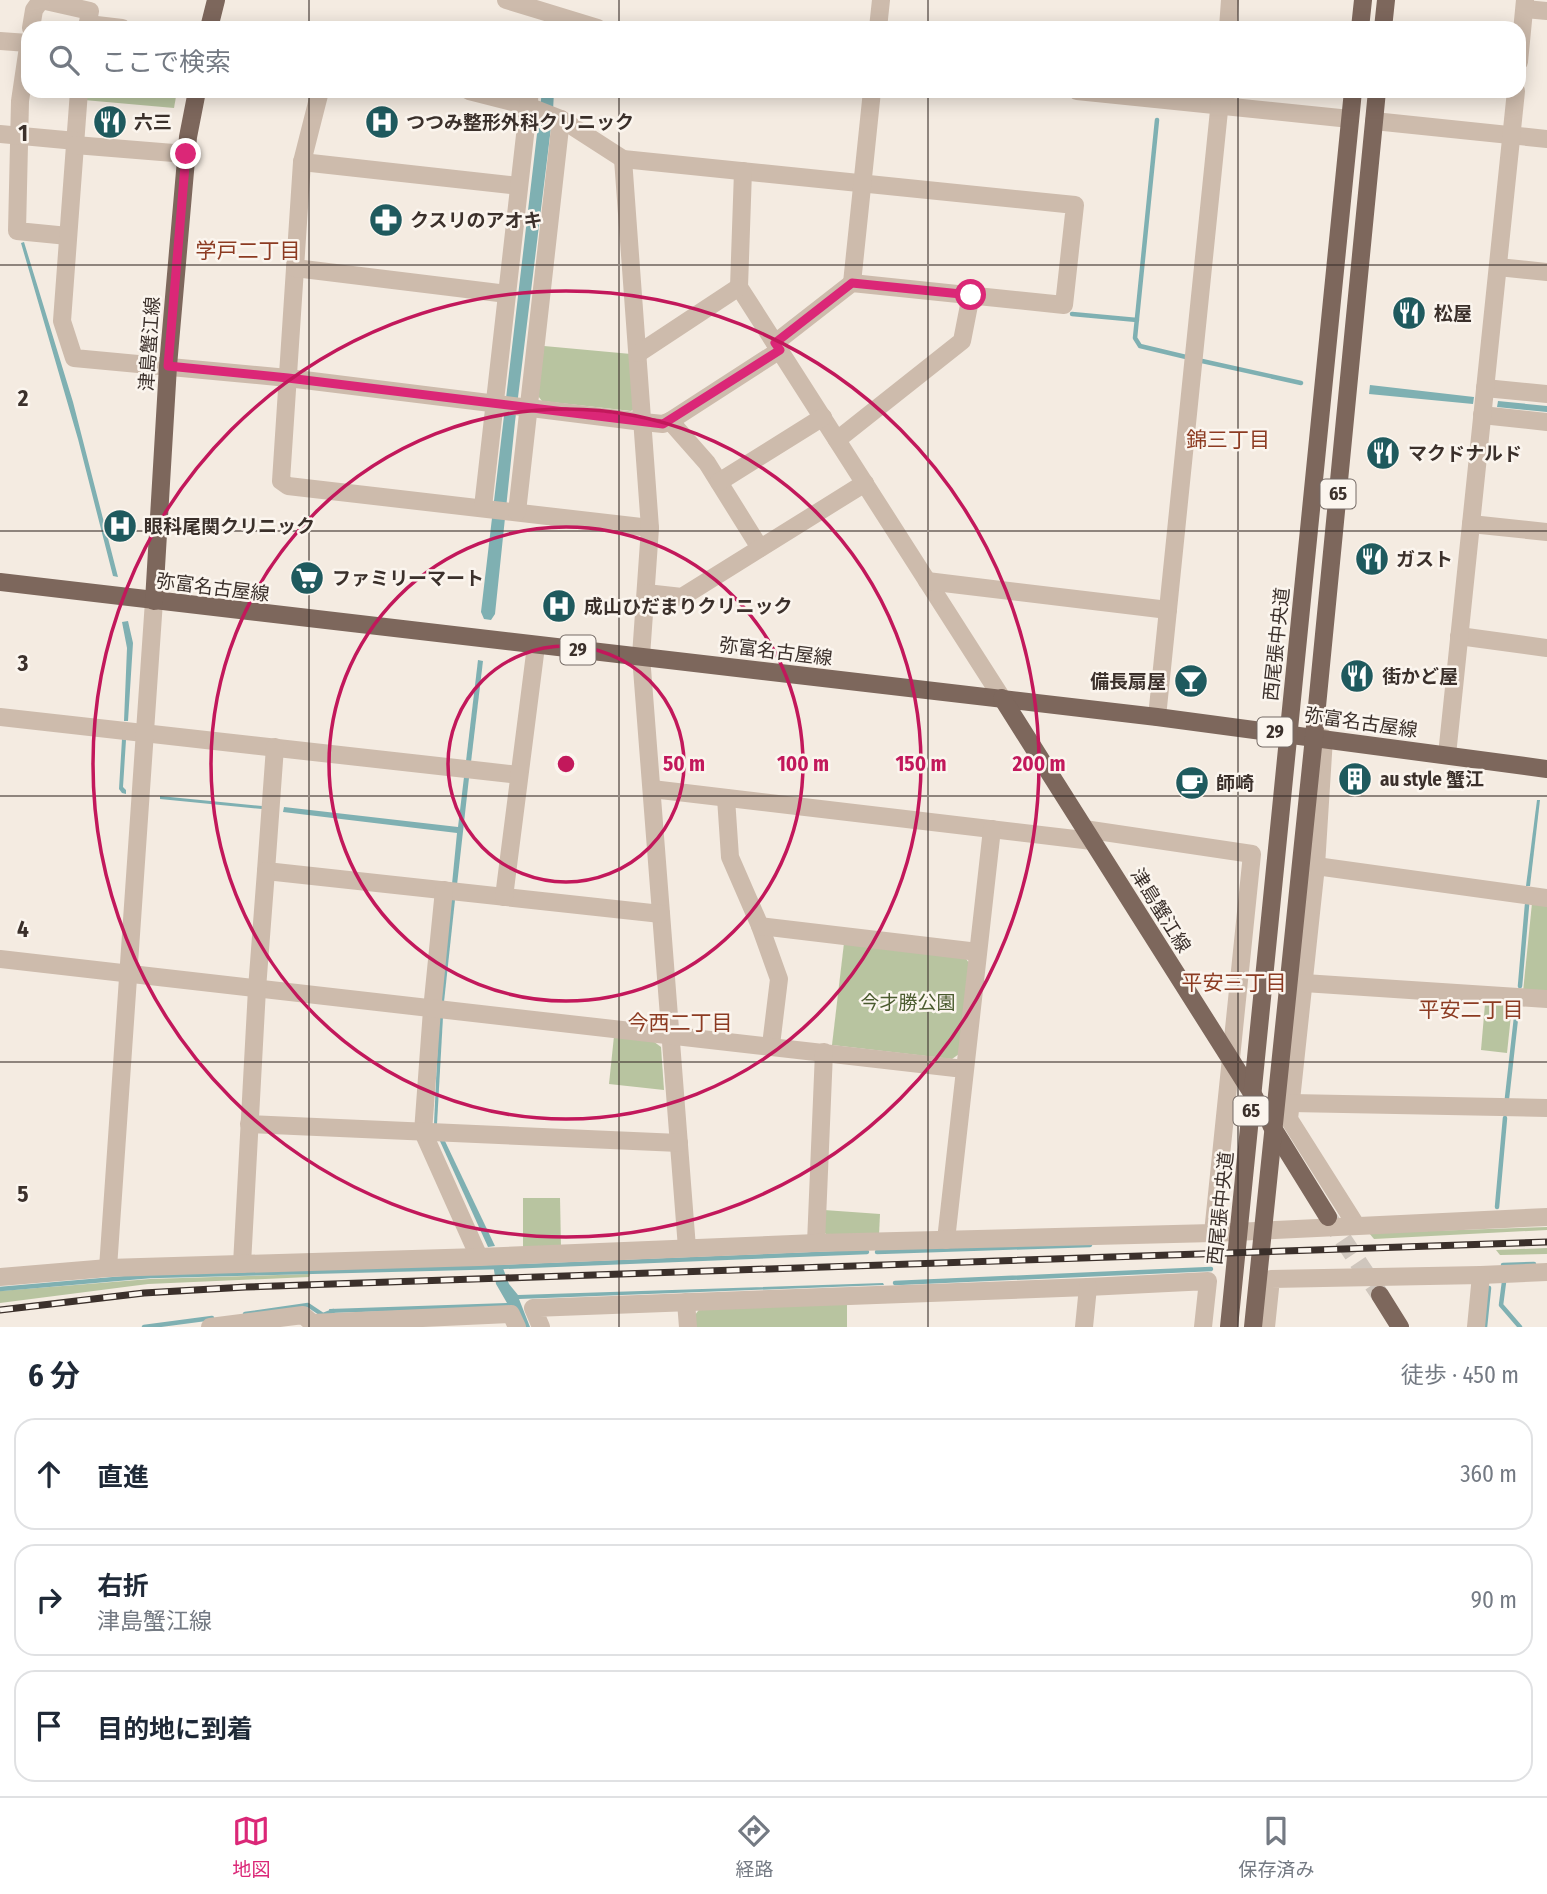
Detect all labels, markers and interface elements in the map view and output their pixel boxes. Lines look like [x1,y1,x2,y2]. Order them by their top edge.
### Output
search box [21,21,1526,98]
icon: search [45,41,83,79]
text: ここで検索 [101,47,231,78]
restaurant icon: 六三 [91,103,129,141]
hospital icon: つつみ整形外科クリニック [363,103,401,141]
place label: 六三 [134,111,172,134]
place label: つつみ整形外科クリニック [406,111,634,134]
text: 1 [18,119,28,147]
route end [170,138,201,169]
pharmacy icon: クスリのアオキ [367,201,405,239]
place label: クスリのアオキ [410,209,542,232]
district label: 学戸二丁目 [196,238,301,264]
route start [955,279,986,310]
restaurant icon: 松屋 [1390,294,1428,332]
street label: 津島蟹江線 [135,296,164,392]
place label: 松屋 [1434,302,1472,325]
text: 2 [17,384,29,412]
district label: 錦三丁目 [1186,427,1270,453]
restaurant icon: マクドナルド [1364,434,1402,472]
place label: マクドナルド [1408,442,1522,465]
road number: 65 [1320,480,1356,508]
hospital icon: 眼科尾関クリニック [101,507,139,545]
place label: 眼科尾関クリニック [144,515,315,538]
restaurant icon: ガスト [1353,540,1391,578]
place label: ガスト [1396,548,1453,571]
supermarket icon: ファミリーマート [288,559,326,597]
place label: ファミリーマート [332,567,484,590]
street label: 弥富名古屋線 [155,569,271,606]
street label: 西尾張中央道 [1259,586,1294,702]
hospital icon: 成山ひだまりクリニック [540,587,578,625]
place label: 成山ひだまりクリニック [584,595,793,618]
street label: 弥富名古屋線 [718,633,834,670]
road number: 29 [560,636,596,664]
text: 3 [17,649,29,677]
restaurant icon: 街かど屋 [1338,657,1376,695]
bar icon: 備長扇屋 [1172,662,1210,700]
place label: 街かど屋 [1382,665,1458,688]
place label: 備長扇屋 [1090,670,1166,693]
street label: 弥富名古屋線 [1303,703,1419,742]
road number: 29 [1258,718,1292,746]
text: 50 m [663,751,705,777]
text: 100 m [777,751,829,777]
text: 150 m [895,751,947,777]
text: 200 m [1011,751,1066,777]
centre of rings [554,752,578,776]
building icon: au style 蟹江 [1336,760,1374,798]
cafe icon: 師崎 [1173,764,1211,802]
place label: au style 蟹江 [1380,768,1484,791]
place label: 師崎 [1216,772,1254,795]
street label: 津島蟹江線 [1126,864,1196,957]
text: 4 [17,915,29,943]
district label: 平安三丁目 [1182,970,1287,996]
park label: 今才勝公園 [860,991,956,1014]
district label: 平安二丁目 [1419,997,1524,1023]
district label: 今西二丁目 [628,1010,733,1036]
road number: 65 [1234,1096,1268,1126]
street label: 西尾張中央道 [1203,1150,1238,1266]
text: 5 [17,1180,29,1208]
text: 6 分 [28,1358,80,1394]
text: 徒歩 · 450 m [1401,1361,1519,1389]
icon: ahead [30,1455,68,1493]
text: 360 m [1460,1460,1517,1488]
text: 直進 [97,1462,149,1493]
text: 右折 [97,1571,149,1602]
icon: right [30,1581,68,1619]
text: 90 m [1471,1586,1517,1614]
text: 津島蟹江線 [97,1607,212,1635]
icon: arrive [30,1707,68,1745]
text: 目的地に到着 [97,1714,253,1745]
tab: 地図 [232,1812,271,1881]
tab: 経路 [735,1812,774,1881]
tab: 保存済み [1238,1812,1315,1881]

